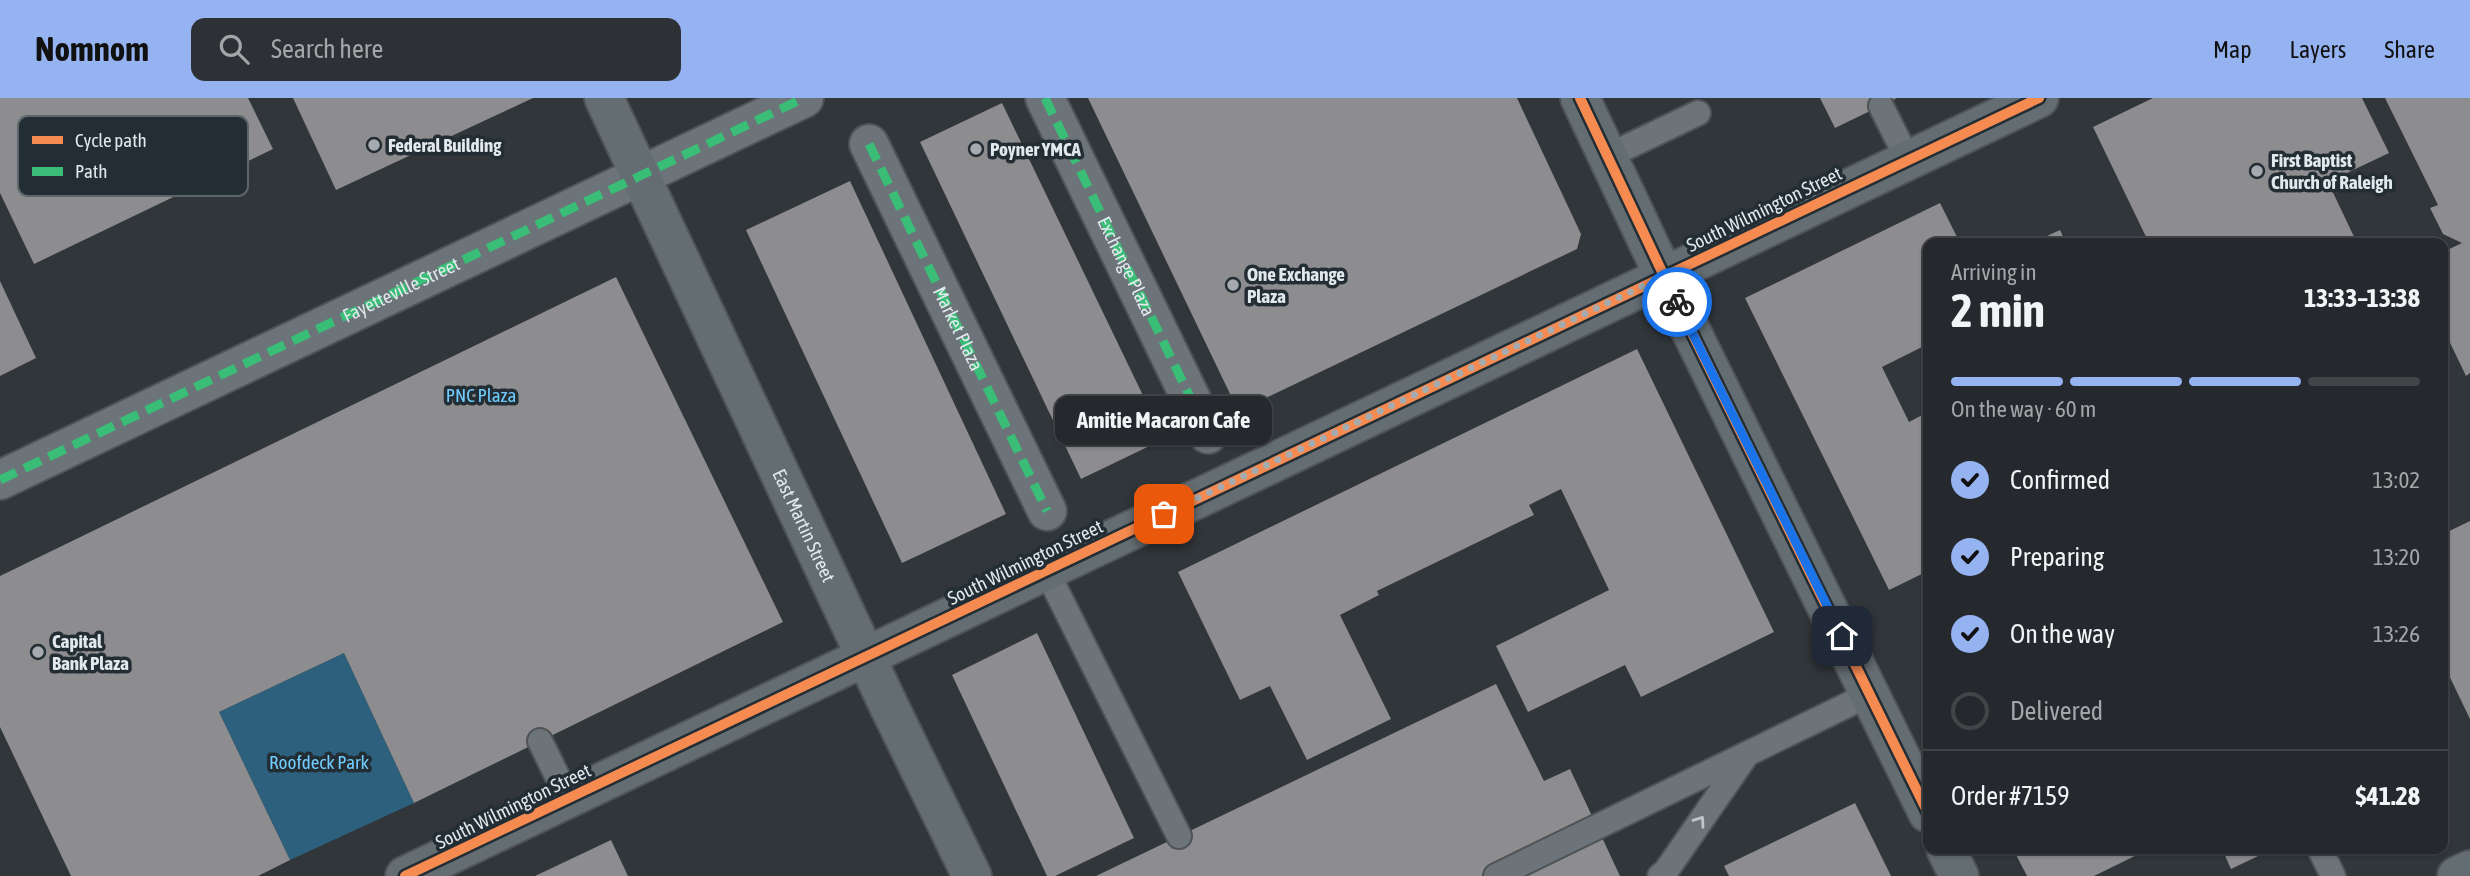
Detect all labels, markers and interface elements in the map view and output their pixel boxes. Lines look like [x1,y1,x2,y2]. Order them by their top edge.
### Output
search box [191,18,681,81]
text: Nomnom [35,30,149,68]
icon: search [215,30,253,68]
text: Search here [271,34,383,64]
text: Map [2213,36,2252,63]
text: Layers [2290,36,2346,63]
text: Share [2384,36,2435,63]
legend [18,116,248,196]
text: Cycle path [75,129,147,151]
place label: Federal Building [388,134,502,156]
marker: Federal Building [366,137,382,153]
place label: Poyner YMCA [990,138,1081,160]
marker: Poyner YMCA [968,141,984,157]
place label: First Baptist Church of Raleigh [2271,149,2393,193]
text: Path [75,160,107,182]
street label: South Wilmington Street [1683,162,1845,256]
marker: First Baptist Church of Raleigh [2249,163,2265,179]
street label: Exchange Plaza [1093,213,1160,320]
street label: Fayetteville Street [339,252,463,327]
text: Arriving in [1951,259,2037,285]
place label: One Exchange Plaza [1247,263,1345,307]
courier [1642,267,1712,337]
marker: One Exchange Plaza [1225,277,1241,293]
street label: Market Plaza [929,283,988,374]
icon: bike [1658,283,1696,321]
text: 13:33–13:38 [2304,283,2420,313]
text: 2 min [1951,284,2045,337]
park label: PNC Plaza [446,384,516,406]
callout: Amitie Macaron Cafe [1056,395,1272,444]
text: On the way · 60 m [1951,396,2096,422]
text: Amitie Macaron Cafe [1077,407,1250,433]
icon: check [1951,461,1989,499]
street label: East Martin Street [768,465,840,585]
text: Confirmed [2010,465,2110,495]
text: 13:02 [2372,467,2420,493]
pin [1134,484,1194,544]
icon: bag [1145,495,1183,533]
street label: South Wilmington Street [944,515,1106,609]
icon: check [1951,538,1989,576]
text: Preparing [2010,542,2104,572]
text: 13:20 [2373,544,2420,570]
pin [1812,606,1872,666]
icon: check [1951,615,1989,653]
icon: home [1823,617,1861,655]
text: On the way [2010,619,2115,649]
text: 13:26 [2373,621,2420,647]
place label: Capital Bank Plaza [52,630,129,674]
marker: Capital Bank Plaza [30,644,46,660]
text: Delivered [2010,696,2103,726]
park label: Roofdeck Park [269,751,370,773]
street label: South Wilmington Street [432,759,594,853]
text: Order #7159 [1951,781,2070,811]
text: $41.28 [2356,781,2420,811]
one-way arrow [1692,816,1704,829]

